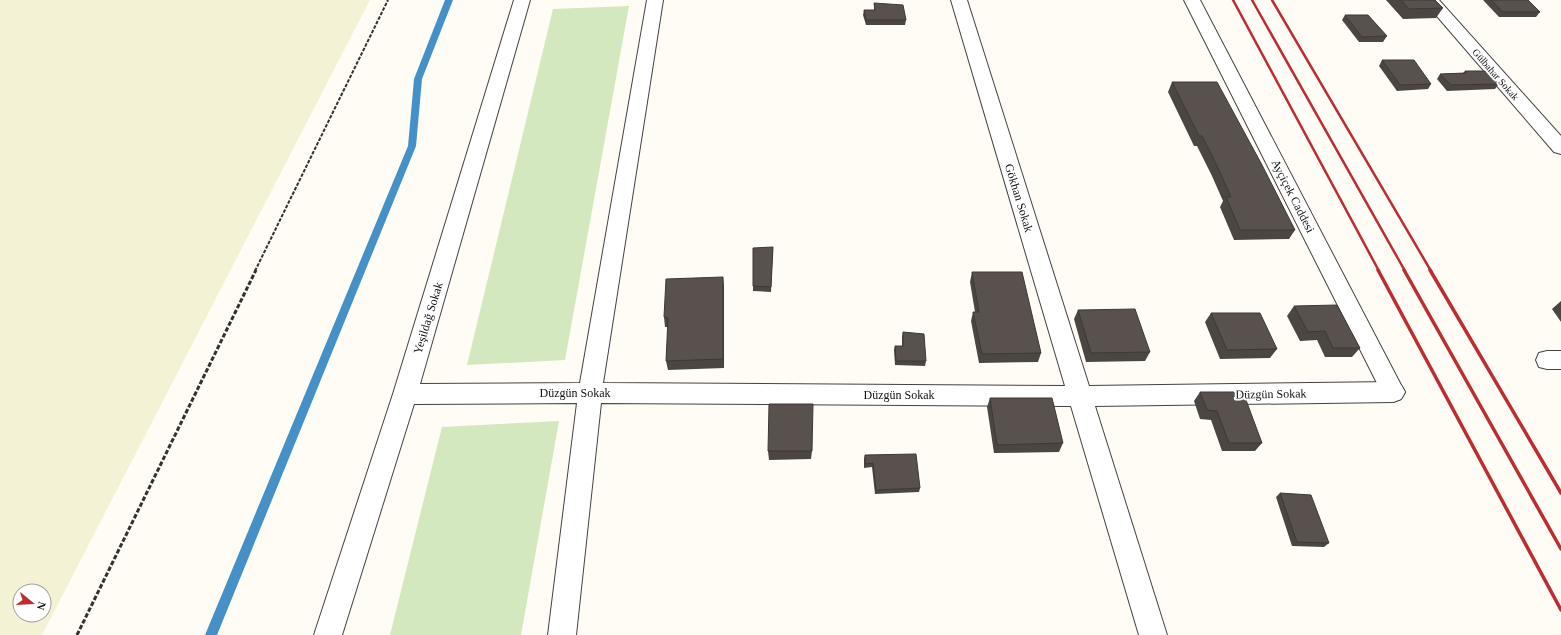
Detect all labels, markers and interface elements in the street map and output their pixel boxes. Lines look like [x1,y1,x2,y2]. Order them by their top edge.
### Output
street label: Gülbahar Sokak [1470,46,1521,102]
street label: Ayçiçek Caddesi [1268,157,1318,236]
street label: Gökhan Sokak [1002,162,1036,234]
street label: Yeşildağ Sokak [410,280,446,356]
street label: Düzgün Sokak [540,386,611,400]
street label: Düzgün Sokak [1235,386,1307,402]
street label: Düzgün Sokak [864,388,935,402]
north arrow [12,583,52,623]
text: N [35,600,48,612]

